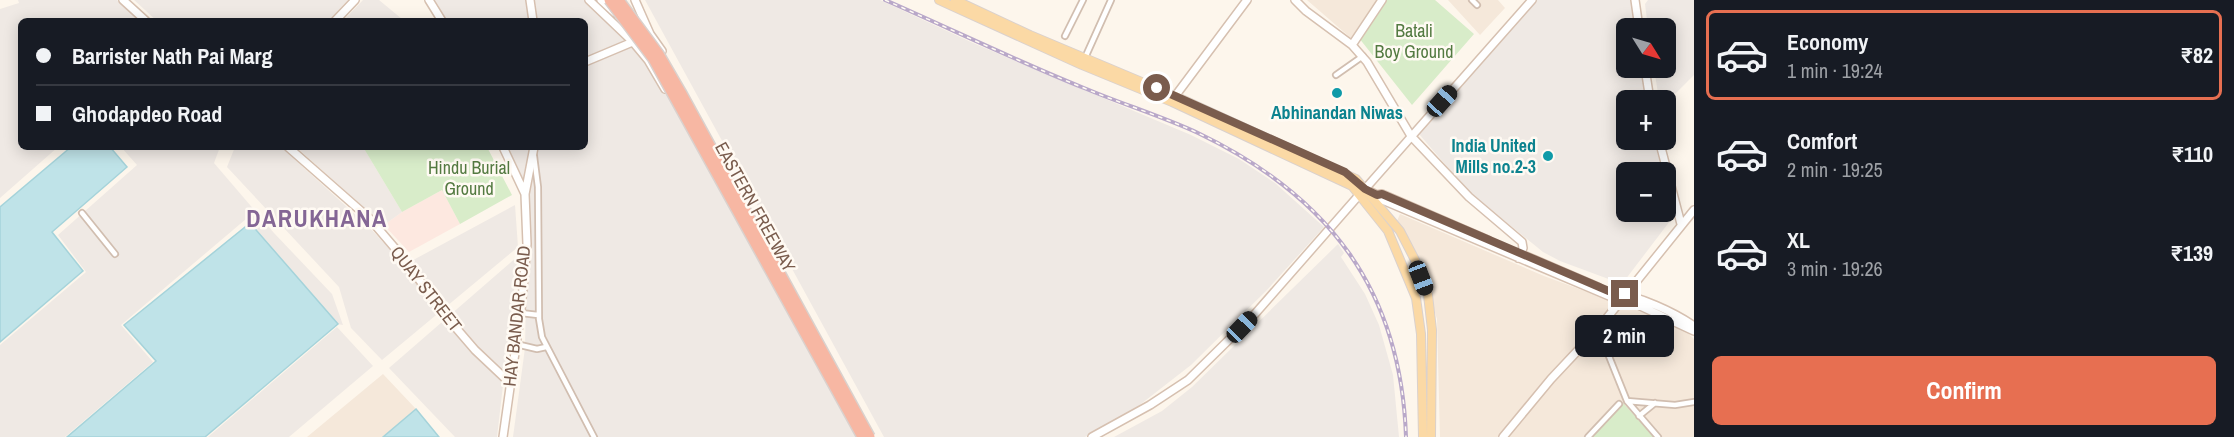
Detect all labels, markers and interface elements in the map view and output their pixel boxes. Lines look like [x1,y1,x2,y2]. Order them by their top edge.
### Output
park label: Batali Boy Ground [1375,18,1453,64]
north arrow [1616,18,1676,78]
map controls [1616,18,1676,222]
text: Economy [1787,27,1868,57]
icon: car [1715,28,1769,82]
text: ₹82 [2180,40,2213,70]
text: Barrister Nath Pai Marg [72,41,273,71]
text: 1 min · 19:24 [1787,57,1883,84]
route start [1143,74,1170,101]
car [1423,82,1461,120]
marker: Abhinandan Niwas [1330,86,1344,100]
button: + [1616,90,1676,150]
text: Ghodapdeo Road [72,99,222,129]
place label: Abhinandan Niwas [1271,100,1403,125]
text: Comfort [1787,126,1857,156]
icon: car [1715,127,1769,181]
place label: India United Mills no.2-3 [1452,133,1536,179]
street label: EASTERN FREEWAY [709,137,802,276]
text: ₹110 [2171,139,2213,169]
marker: India United Mills no.2-3 [1541,149,1555,163]
park label: Hindu Burial Ground [428,155,510,201]
text: 2 min · 19:25 [1787,156,1883,183]
button: − [1616,162,1676,222]
district label: DARUKHANA [246,202,388,234]
text: XL [1787,225,1810,255]
icon: car [1715,226,1769,280]
text: ₹139 [2170,238,2213,268]
street label: QUAY STREET [385,240,468,337]
street label: HAY BANDAR ROAD [497,244,536,388]
text: 3 min · 19:26 [1787,255,1883,282]
car [1406,258,1436,298]
route end [1611,280,1638,307]
car [1223,308,1261,346]
callout: 2 min [1576,315,1674,357]
text: 2 min [1603,322,1646,349]
button: Confirm [1712,356,2216,425]

